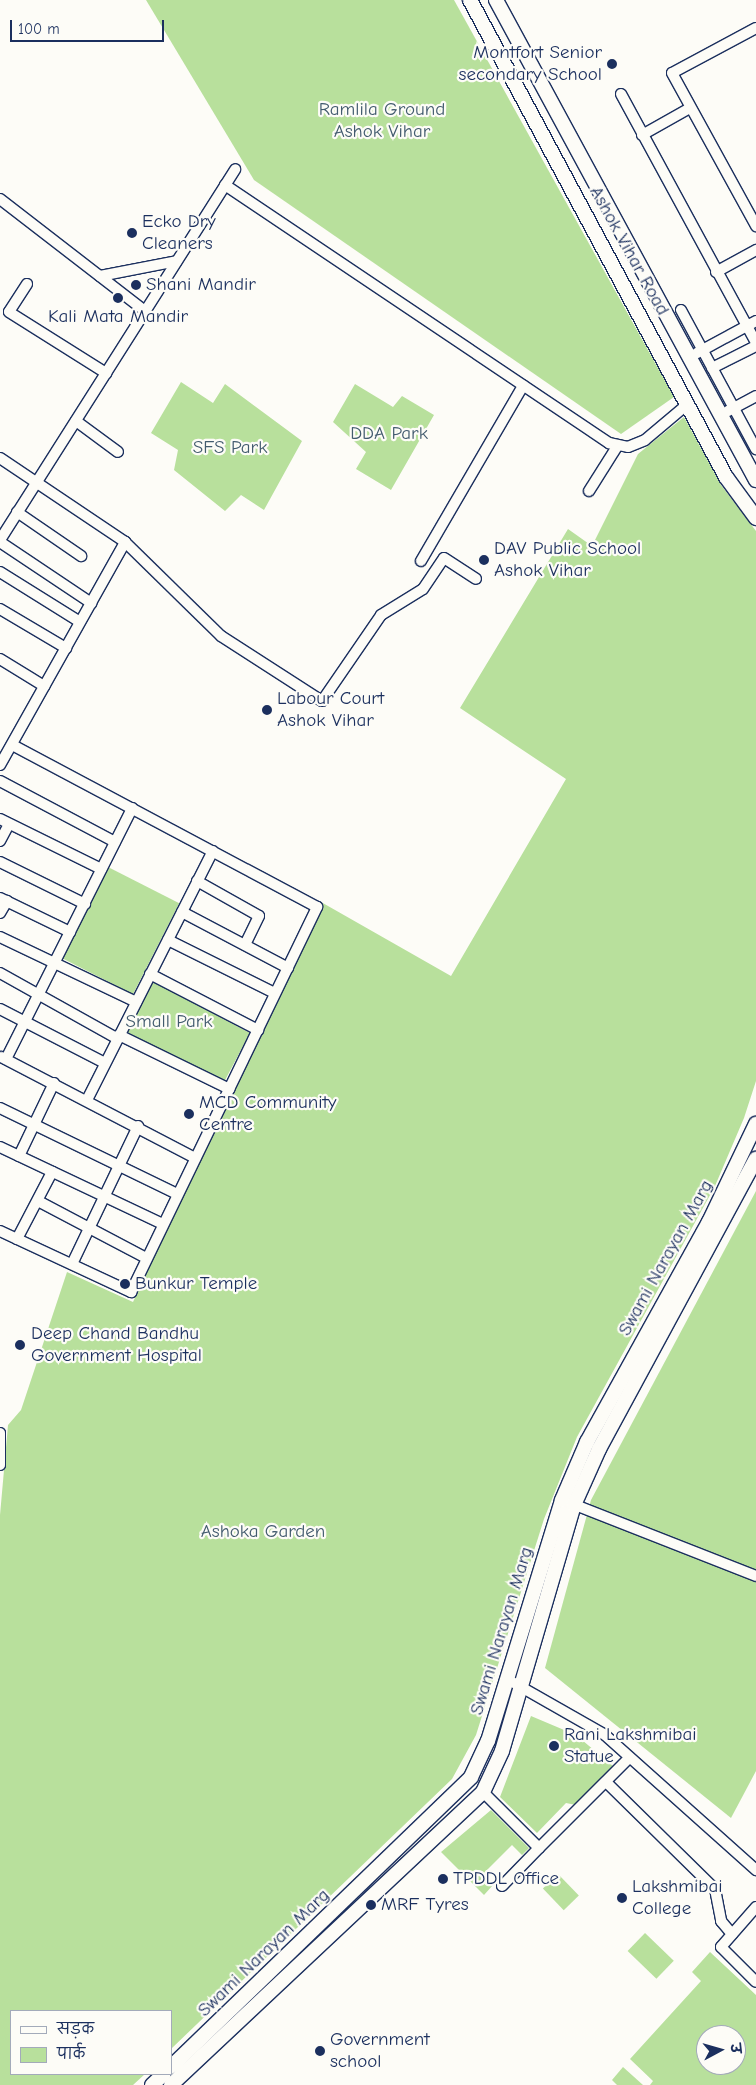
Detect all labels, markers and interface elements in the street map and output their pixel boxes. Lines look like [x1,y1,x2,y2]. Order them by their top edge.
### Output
scale bar [12,10,166,42]
text: 100 m [18,20,60,38]
place label: Montfort Senior secondary School [459,42,602,86]
marker: Montfort Senior secondary School [606,58,618,70]
park label: Ramlila Ground Ashok Vihar [319,99,445,143]
street label: Ashok Vihar Road [584,182,674,320]
place label: Ecko Dry Cleaners [142,211,216,255]
marker: Ecko Dry Cleaners [126,227,138,239]
place label: Shani Mandir [146,274,256,296]
marker: Shani Mandir [130,279,142,291]
marker: Kali Mata Mandir [112,292,124,304]
place label: Kali Mata Mandir [48,306,188,328]
park label: DDA Park [350,423,428,445]
park label: SFS Park [193,437,267,459]
place label: DAV Public School Ashok Vihar [494,538,641,582]
marker: DAV Public School Ashok Vihar [478,554,490,566]
place label: Labour Court Ashok Vihar [277,688,384,732]
marker: Labour Court Ashok Vihar [261,704,273,716]
park label: Small Park [125,1011,213,1033]
place label: MCD Community Centre [199,1092,336,1136]
marker: MCD Community Centre [183,1108,195,1120]
street label: Swami Narayan Marg [614,1176,718,1340]
place label: Bunkur Temple [135,1273,257,1295]
marker: Bunkur Temple [119,1278,131,1290]
place label: Deep Chand Bandhu Government Hospital [31,1323,202,1367]
marker: Deep Chand Bandhu Government Hospital [13,1338,27,1352]
park label: Ashoka Garden [201,1521,325,1543]
street label: Swami Narayan Marg [466,1544,538,1718]
place label: Rani Lakshmibai Statue [564,1724,697,1768]
marker: Rani Lakshmibai Statue [548,1740,560,1752]
place label: TPDDL Office [453,1868,559,1890]
marker: TPDDL Office [437,1873,449,1885]
place label: Lakshmibai College [632,1876,723,1920]
street label: Swami Narayan Marg [193,1884,335,2022]
marker: Lakshmibai College [616,1892,628,1904]
place label: MRF Tyres [381,1894,469,1916]
marker: MRF Tyres [365,1899,377,1911]
legend [10,2010,172,2075]
text: सड़क [57,2020,94,2038]
north arrow [696,2025,746,2075]
place label: Government school [330,2029,430,2073]
text: उ [726,2043,744,2054]
text: पार्क [57,2045,85,2063]
marker: Government school [314,2045,326,2057]

